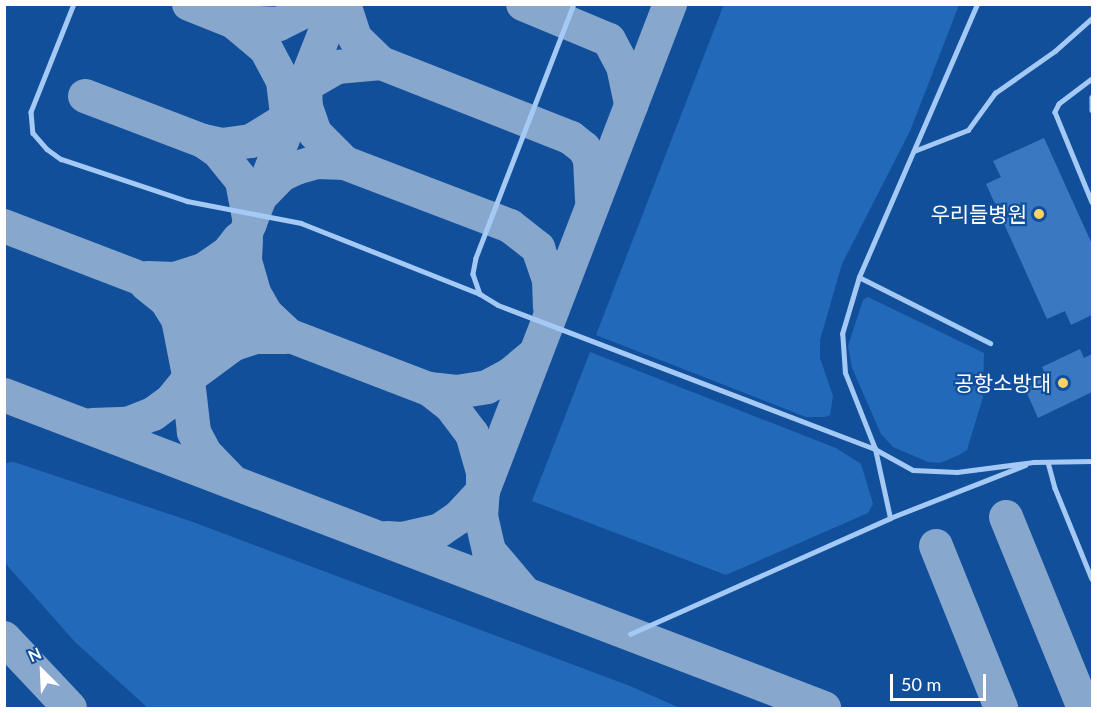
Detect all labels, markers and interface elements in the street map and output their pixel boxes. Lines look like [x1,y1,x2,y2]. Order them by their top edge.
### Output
place label: 우리들병원 [930,201,1027,227]
marker: 우리들병원 [1032,207,1046,221]
place label: 공항소방대 [954,370,1051,396]
marker: 공항소방대 [1056,376,1070,390]
north arrow [12,641,72,701]
text: N [25,643,44,665]
scale bar [893,662,989,700]
text: 50 m [901,673,941,695]

